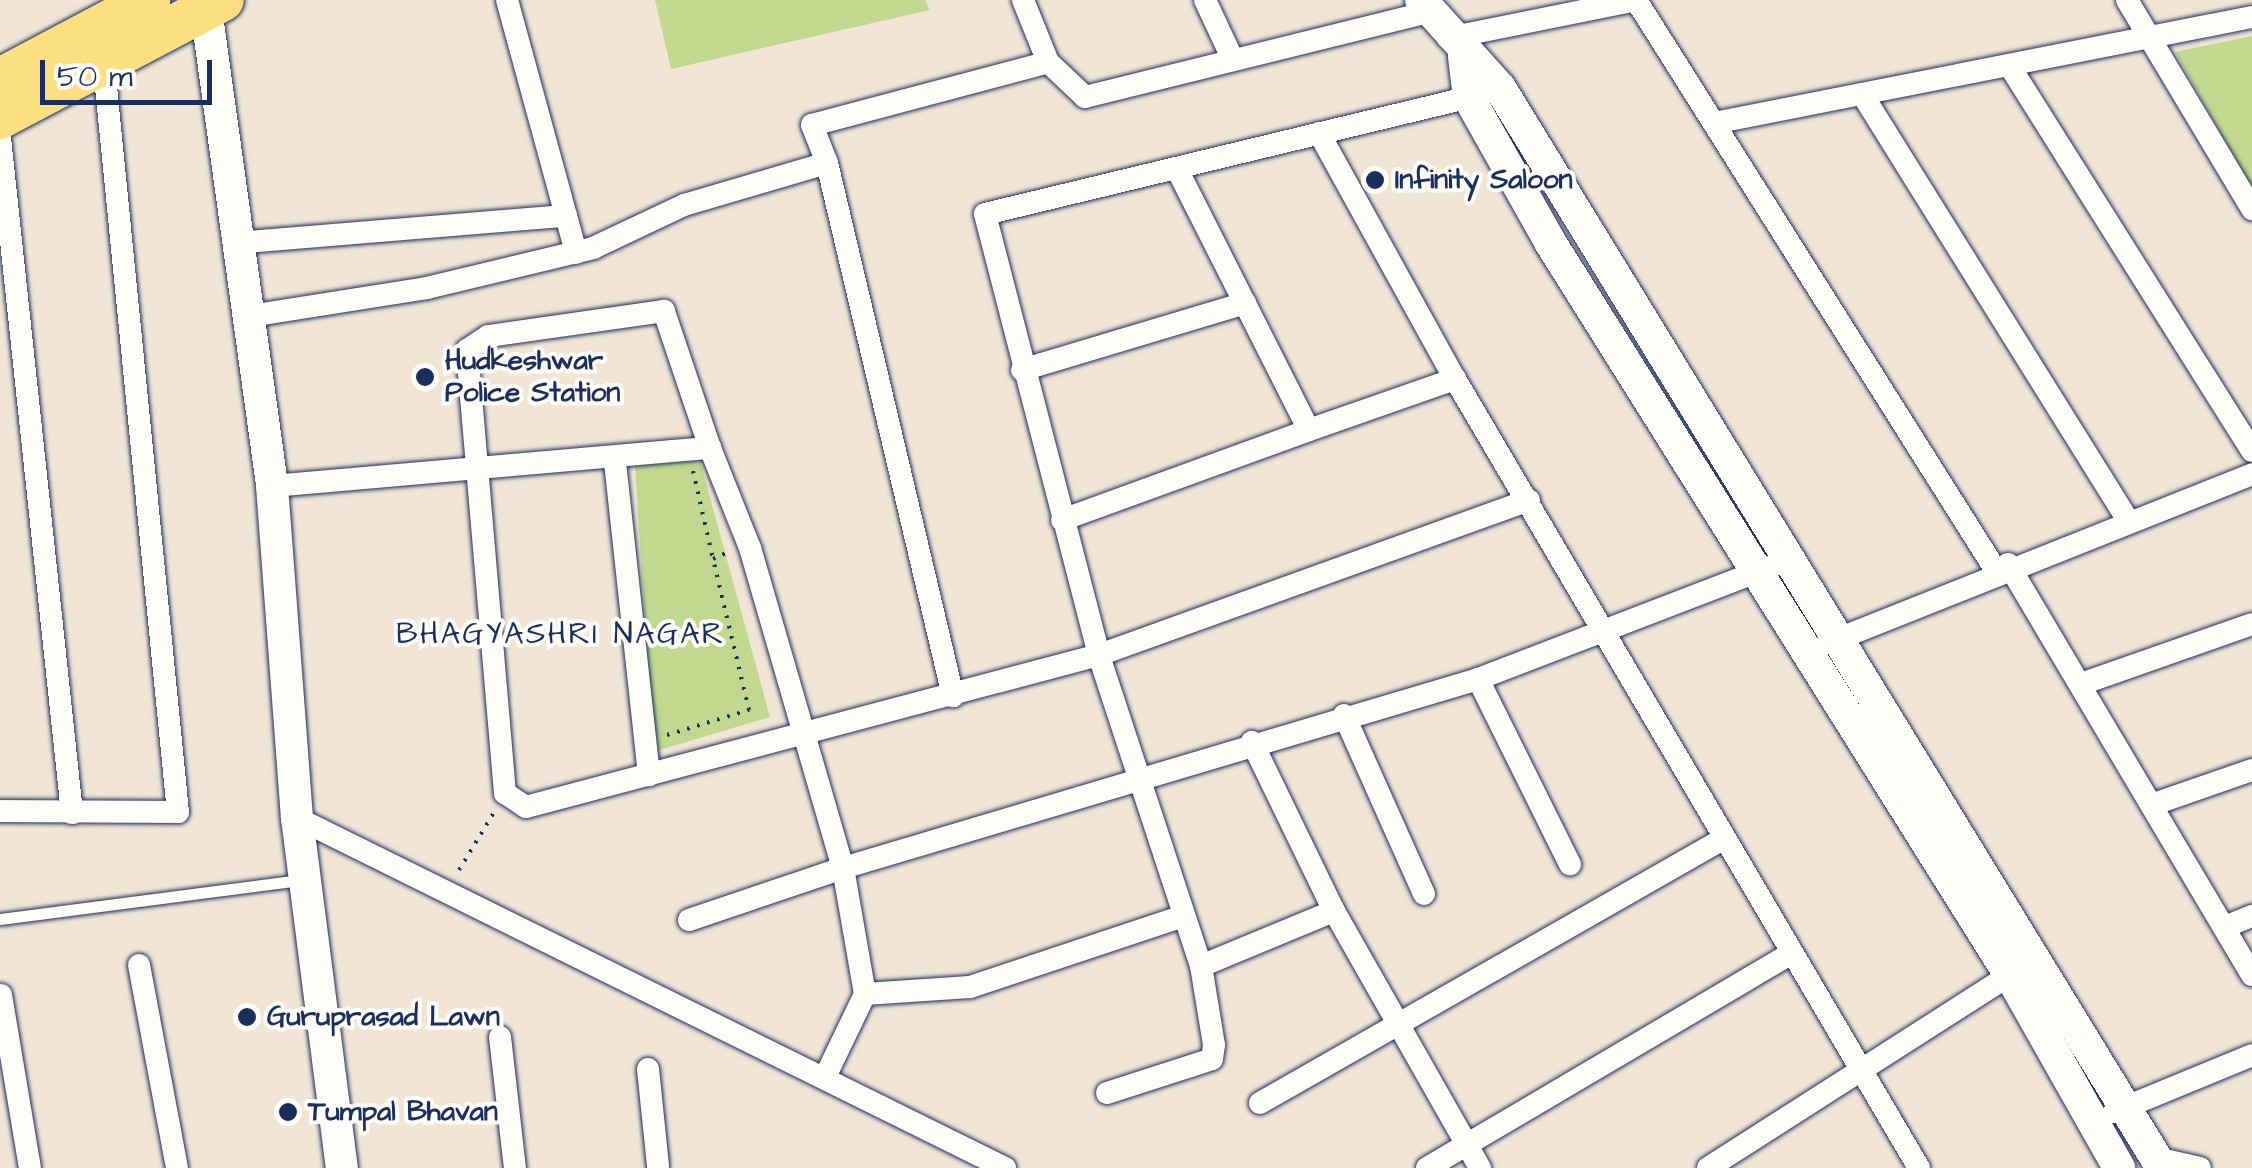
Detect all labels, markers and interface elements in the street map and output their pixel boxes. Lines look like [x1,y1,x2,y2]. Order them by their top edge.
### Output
scale bar [45,40,218,102]
text: 50 m [57,56,133,98]
place label: Infinity Saloon [1395,163,1572,197]
marker: Infinity Saloon [1364,169,1386,191]
place label: Hudkeshwar Police Station [445,344,620,410]
marker: Hudkeshwar Police Station [414,366,436,388]
district label: BHAGYASHRI NAGAR [396,616,726,652]
place label: Guruprasad Lawn [267,1000,500,1034]
marker: Guruprasad Lawn [236,1006,258,1028]
place label: Tumpal Bhavan [308,1095,498,1129]
marker: Tumpal Bhavan [277,1101,299,1123]

